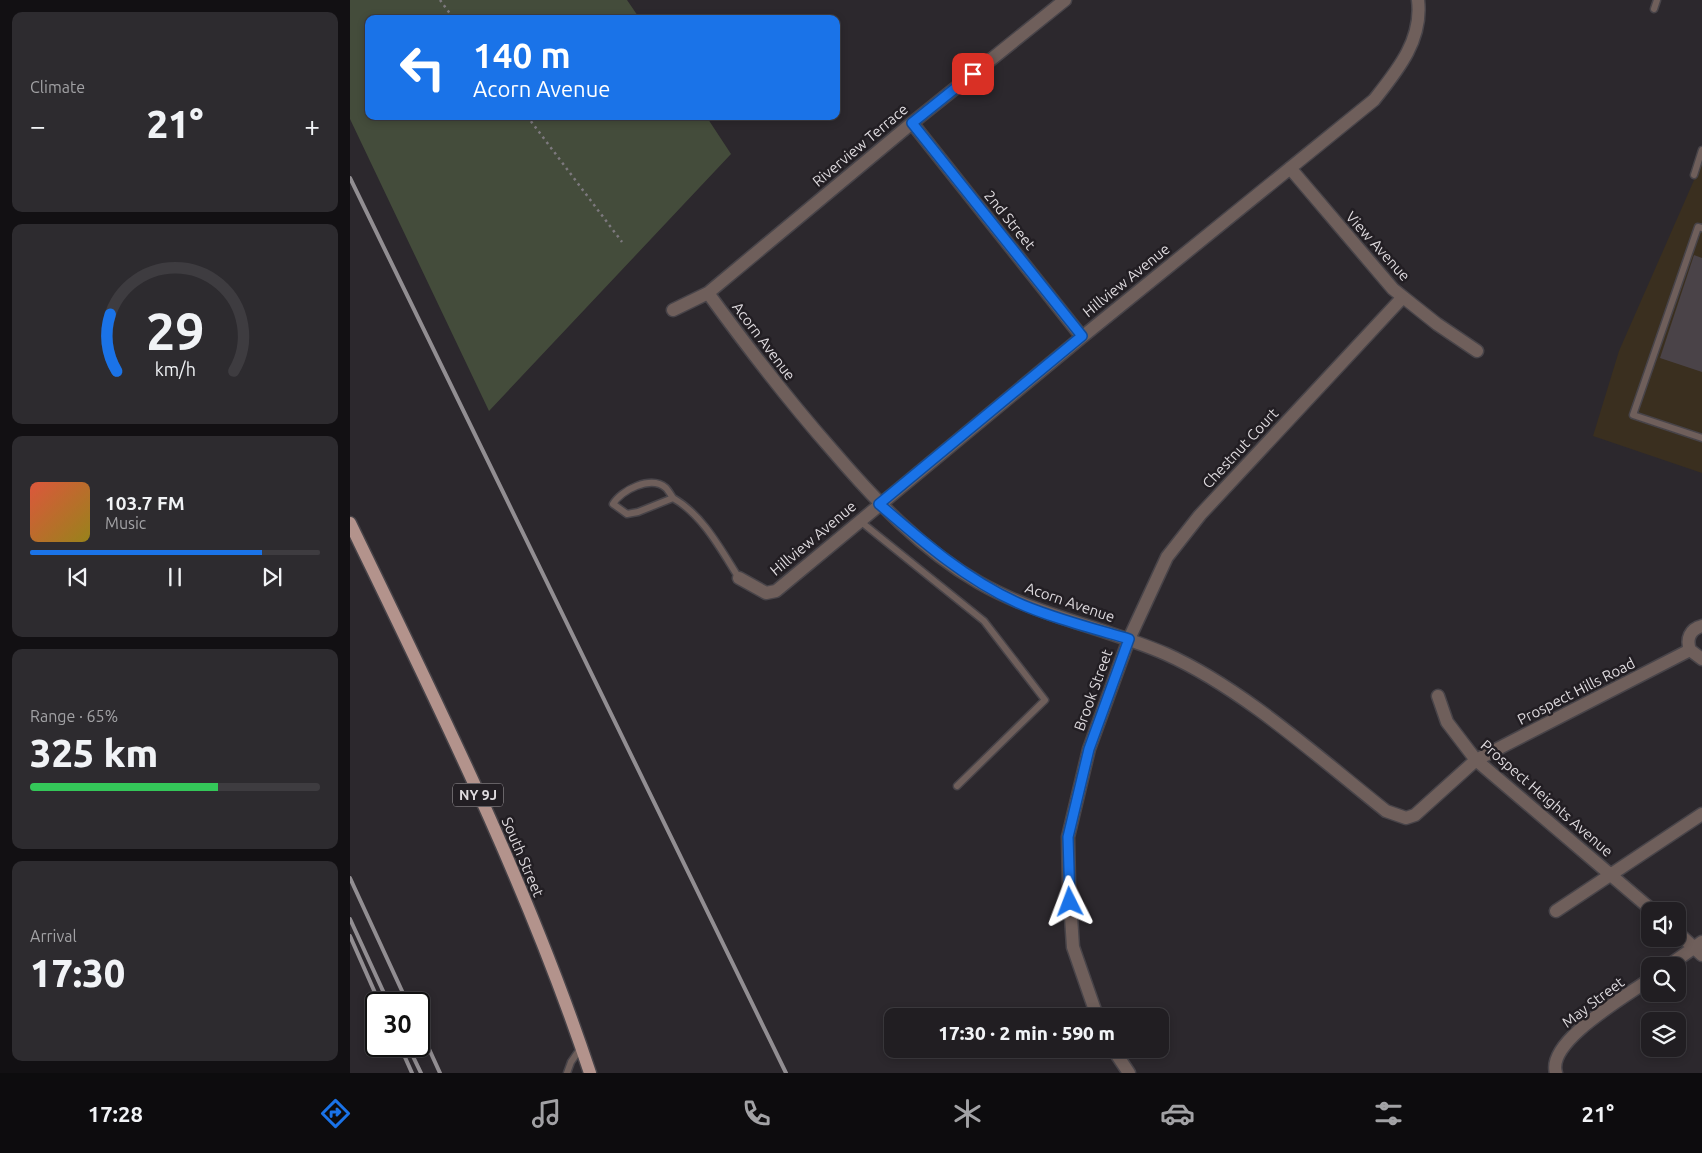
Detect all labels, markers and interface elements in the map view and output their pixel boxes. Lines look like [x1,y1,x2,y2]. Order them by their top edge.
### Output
icon: left [390,35,455,100]
text: 140 m [473,35,571,75]
pin [952,53,994,95]
icon: arrive [959,60,987,88]
text: Acorn Avenue [473,76,610,101]
text: Climate [30,78,85,96]
street label: Riverview Terrace [809,100,911,190]
text: 21° [147,103,203,145]
text: − [30,110,46,141]
text: + [304,110,320,141]
street label: 2nd Street [981,187,1039,253]
street label: View Avenue [1342,208,1414,284]
street label: Hillview Avenue [1079,240,1173,320]
street label: Acorn Avenue [729,298,799,384]
text: 29 [146,302,204,360]
text: km/h [154,359,196,379]
street label: Chestnut Court [1199,404,1281,491]
text: 103.7 FM [105,492,185,514]
street label: Hillview Avenue [767,497,859,579]
text: Music [105,514,146,532]
icon: previous [64,563,92,591]
icon: pause [161,563,189,591]
icon: next [258,563,286,591]
street label: Acorn Avenue [1023,579,1117,625]
street label: Brook Street [1070,647,1116,733]
street label: Prospect Hills Road [1514,654,1638,728]
text: Range · 65% [30,707,118,725]
text: 325 km [30,732,158,774]
street label: Prospect Heights Avenue [1478,736,1616,860]
road number: NY 9J [453,784,503,806]
street label: South Street [499,815,547,900]
position arrow [1043,875,1095,927]
map controls [1641,902,1686,1057]
button: sound [1641,902,1686,947]
text: Arrival [30,927,77,945]
text: 17:30 [30,952,125,994]
button: search [1641,957,1686,1002]
street label: May Street [1559,973,1627,1031]
speed limit sign: 30 [365,992,430,1057]
button: layers [1641,1012,1686,1057]
text: 17:30 · 2 min · 590 m [938,1022,1115,1044]
icon: directions [318,1096,353,1131]
icon: music [529,1096,564,1131]
icon: phone [739,1096,774,1131]
icon: climate [950,1096,985,1131]
icon: car [1160,1096,1195,1131]
icon: filters [1371,1096,1406,1131]
text: 17:28 [88,1101,143,1126]
text: 21° [1582,1101,1614,1126]

